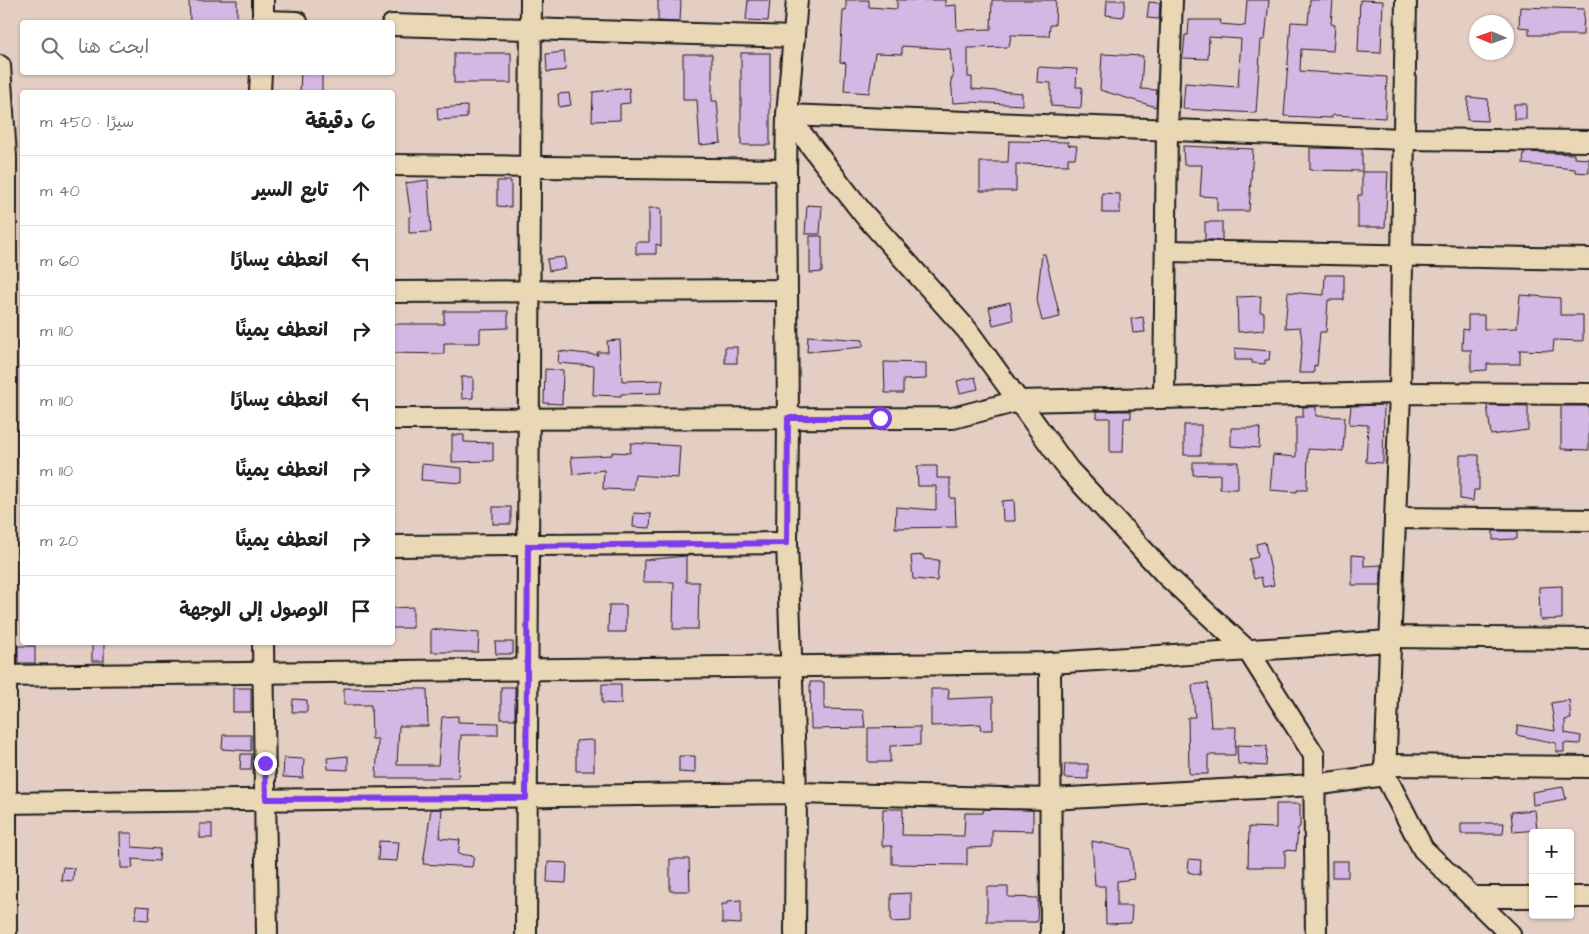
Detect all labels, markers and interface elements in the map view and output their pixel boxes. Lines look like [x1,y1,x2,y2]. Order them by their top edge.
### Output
north arrow [1469,15,1514,60]
search box [20,20,395,75]
icon: search [38,34,66,62]
text: ابحث هنا [78,34,149,61]
text: 6 دقيقة [305,107,375,136]
text: سيرًا · 450 m [40,111,134,133]
text: تابع السير [253,177,328,204]
icon: ahead [347,177,375,205]
text: 40 m [40,180,80,202]
text: انعطف يسارًا [231,247,328,274]
icon: left [347,247,375,275]
text: 60 m [40,250,79,272]
text: انعطف يمينًا [236,317,328,344]
icon: right [347,317,375,345]
text: 110 m [40,320,73,342]
text: انعطف يسارًا [231,387,328,414]
icon: left [347,387,375,415]
text: 110 m [40,390,73,412]
route start [869,407,892,430]
text: انعطف يمينًا [236,457,328,484]
icon: right [347,457,375,485]
text: 110 m [40,460,73,482]
text: انعطف يمينًا [236,527,328,554]
icon: right [347,527,375,555]
text: 20 m [40,530,78,552]
text: الوصول إلى الوجهة [179,597,328,624]
icon: arrive [347,597,375,625]
route end [254,752,277,775]
map controls [1529,829,1574,919]
button: + [1529,829,1574,874]
button: − [1529,874,1574,919]

